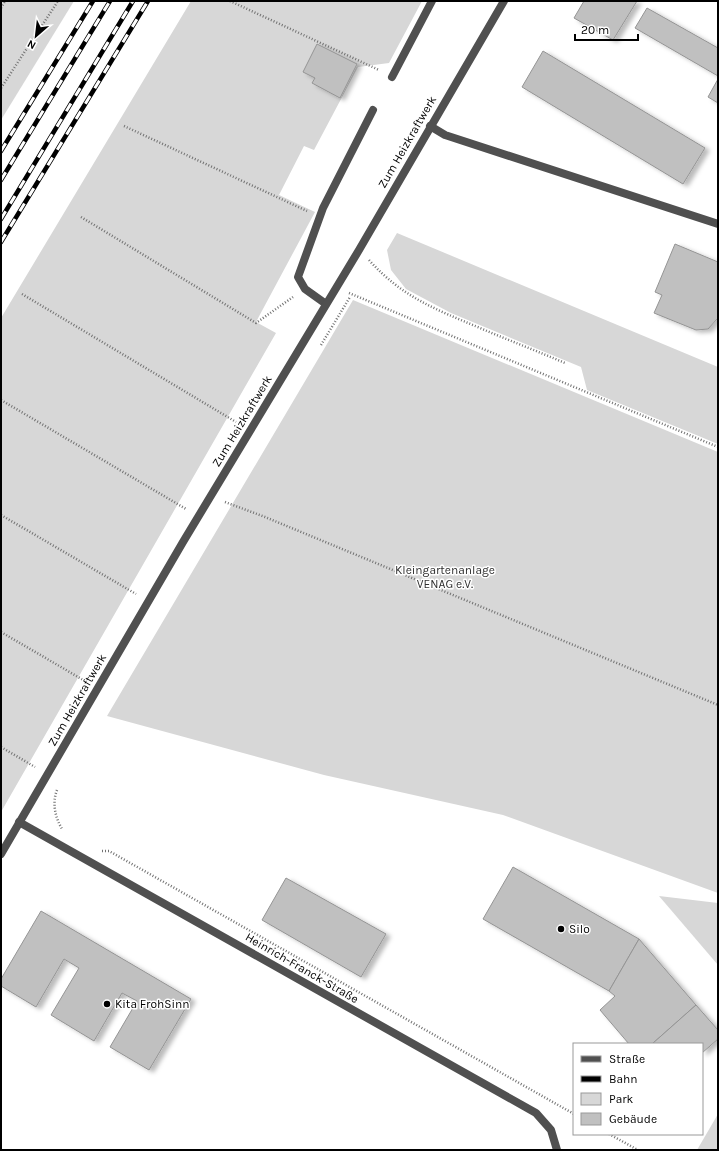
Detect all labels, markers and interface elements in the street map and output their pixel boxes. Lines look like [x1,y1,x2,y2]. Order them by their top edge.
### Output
north arrow [16,16,56,56]
scale bar [575,16,638,42]
text: 20 m [581,23,609,37]
text: N [25,37,38,52]
street label: Zum Heizkraftwerk [375,93,439,191]
street label: Zum Heizkraftwerk [209,373,275,469]
park label: Kleingartenanlage VENAG e.V. [395,563,495,591]
street label: Zum Heizkraftwerk [45,651,109,749]
place label: Silo [569,922,590,936]
marker: Silo [556,924,566,934]
street label: Heinrich-Franck-Straße [243,930,361,1006]
place label: Kita FrohSinn [115,997,190,1011]
marker: Kita FrohSinn [102,999,112,1009]
legend [573,1043,703,1135]
text: Straße [609,1052,645,1066]
text: Bahn [609,1072,638,1086]
text: Park [609,1092,634,1106]
text: Gebäude [609,1112,657,1126]

